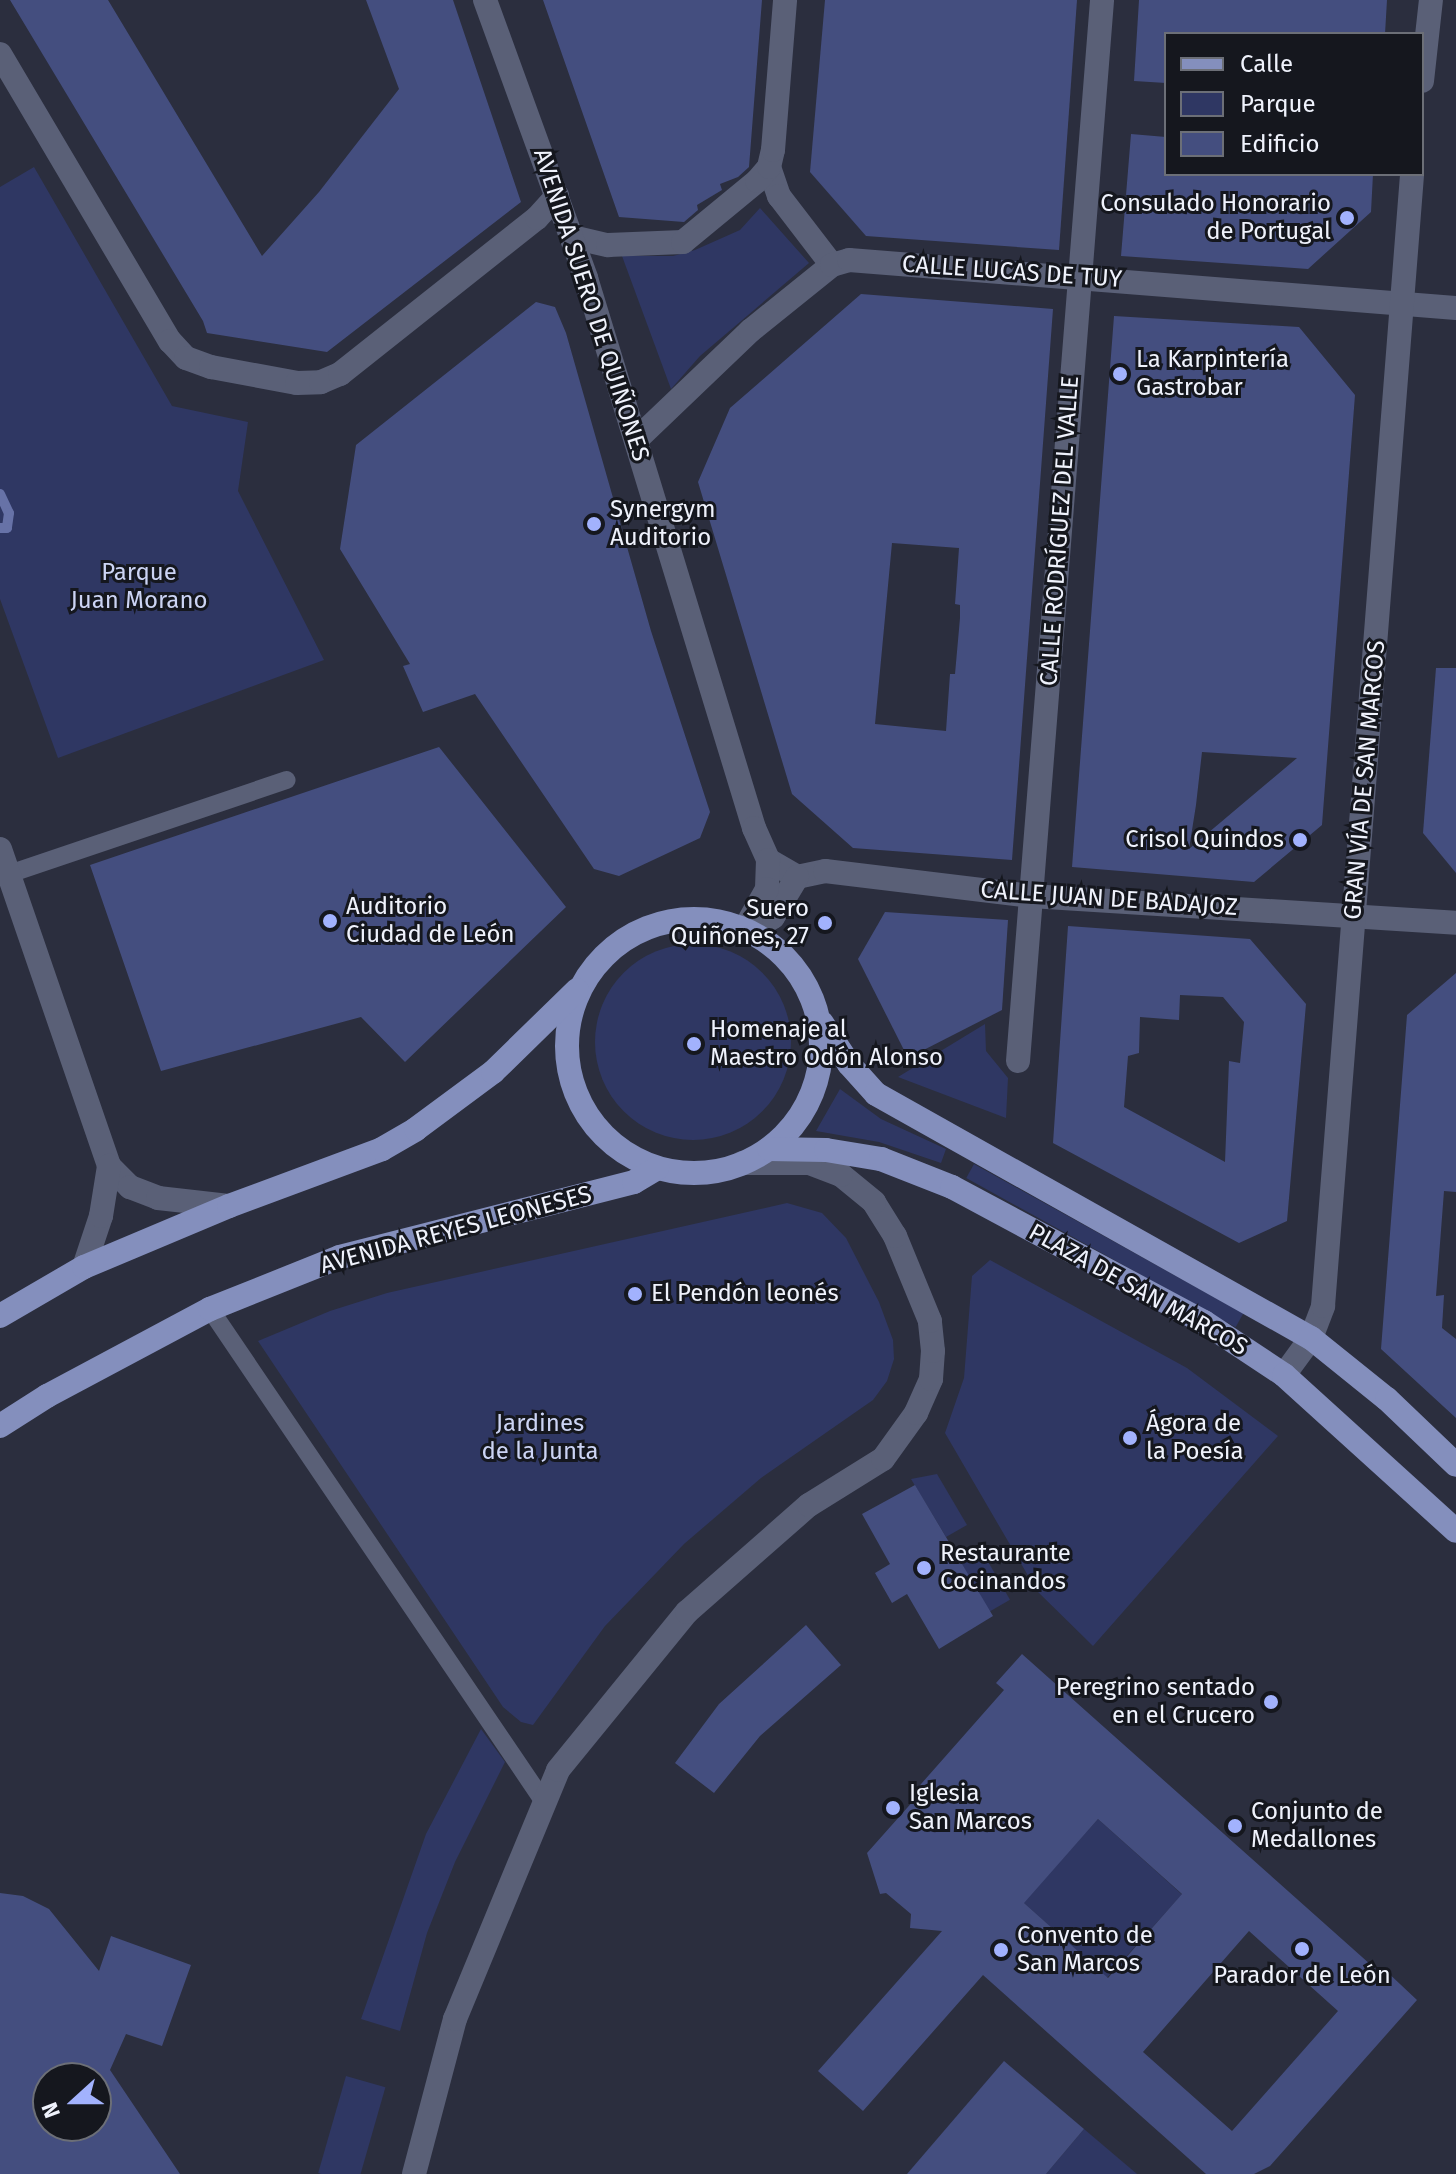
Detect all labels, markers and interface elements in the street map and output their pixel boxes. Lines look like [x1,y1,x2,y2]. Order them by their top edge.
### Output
legend [1164,32,1424,176]
text: Calle [1240,50,1293,78]
text: Parque [1240,90,1316,118]
text: Edificio [1240,130,1320,158]
street label: AVENIDA SUERO DE QUIÑONES [527,145,655,465]
place label: Consulado Honorario de Portugal [1100,190,1331,246]
marker: Consulado Honorario de Portugal [1338,209,1356,227]
street label: CALLE LUCAS DE TUY [901,250,1123,294]
place label: La Karpintería Gastrobar [1136,346,1289,402]
marker: La Karpintería Gastrobar [1111,365,1129,383]
street label: CALLE RODRÍGUEZ DEL VALLE [1035,375,1085,687]
place label: Synergym Auditorio [610,496,716,552]
marker: Synergym Auditorio [585,515,603,533]
park label: Parque Juan Morano [70,559,208,615]
street label: GRAN VÍA DE SAN MARCOS [1338,639,1392,921]
place label: Crisol Quindos [1125,826,1284,854]
marker: Crisol Quindos [1291,831,1309,849]
street label: CALLE JUAN DE BADAJOZ [980,876,1238,922]
place label: Auditorio Ciudad de León [346,893,515,949]
place label: Suero Quiñones, 27 [671,895,809,951]
marker: Auditorio Ciudad de León [321,912,339,930]
marker: Suero Quiñones, 27 [816,914,834,932]
place label: Homenaje al Maestro Odón Alonso [710,1016,943,1072]
marker: Homenaje al Maestro Odón Alonso [685,1035,703,1053]
street label: AVENIDA REYES LEONESES [317,1180,595,1280]
street label: PLAZA DE SAN MARCOS [1024,1218,1252,1362]
place label: El Pendón leonés [651,1280,839,1308]
marker: El Pendón leonés [626,1285,644,1303]
park label: Jardines de la Junta [481,1410,599,1466]
place label: Ágora de la Poesía [1146,1410,1244,1466]
marker: Ágora de la Poesía [1121,1429,1139,1447]
place label: Restaurante Cocinandos [940,1540,1071,1596]
marker: Restaurante Cocinandos [915,1559,933,1577]
place label: Peregrino sentado en el Crucero [1056,1674,1255,1730]
marker: Peregrino sentado en el Crucero [1262,1693,1280,1711]
place label: Iglesia San Marcos [909,1780,1032,1836]
place label: Conjunto de Medallones [1251,1798,1383,1854]
marker: Iglesia San Marcos [884,1799,902,1817]
marker: Conjunto de Medallones [1226,1817,1244,1835]
place label: Convento de San Marcos [1017,1922,1153,1978]
marker: Parador de León [1293,1940,1311,1958]
marker: Convento de San Marcos [992,1941,1010,1959]
place label: Parador de León [1213,1962,1391,1990]
north arrow [32,2062,112,2142]
text: N [36,2098,66,2122]

